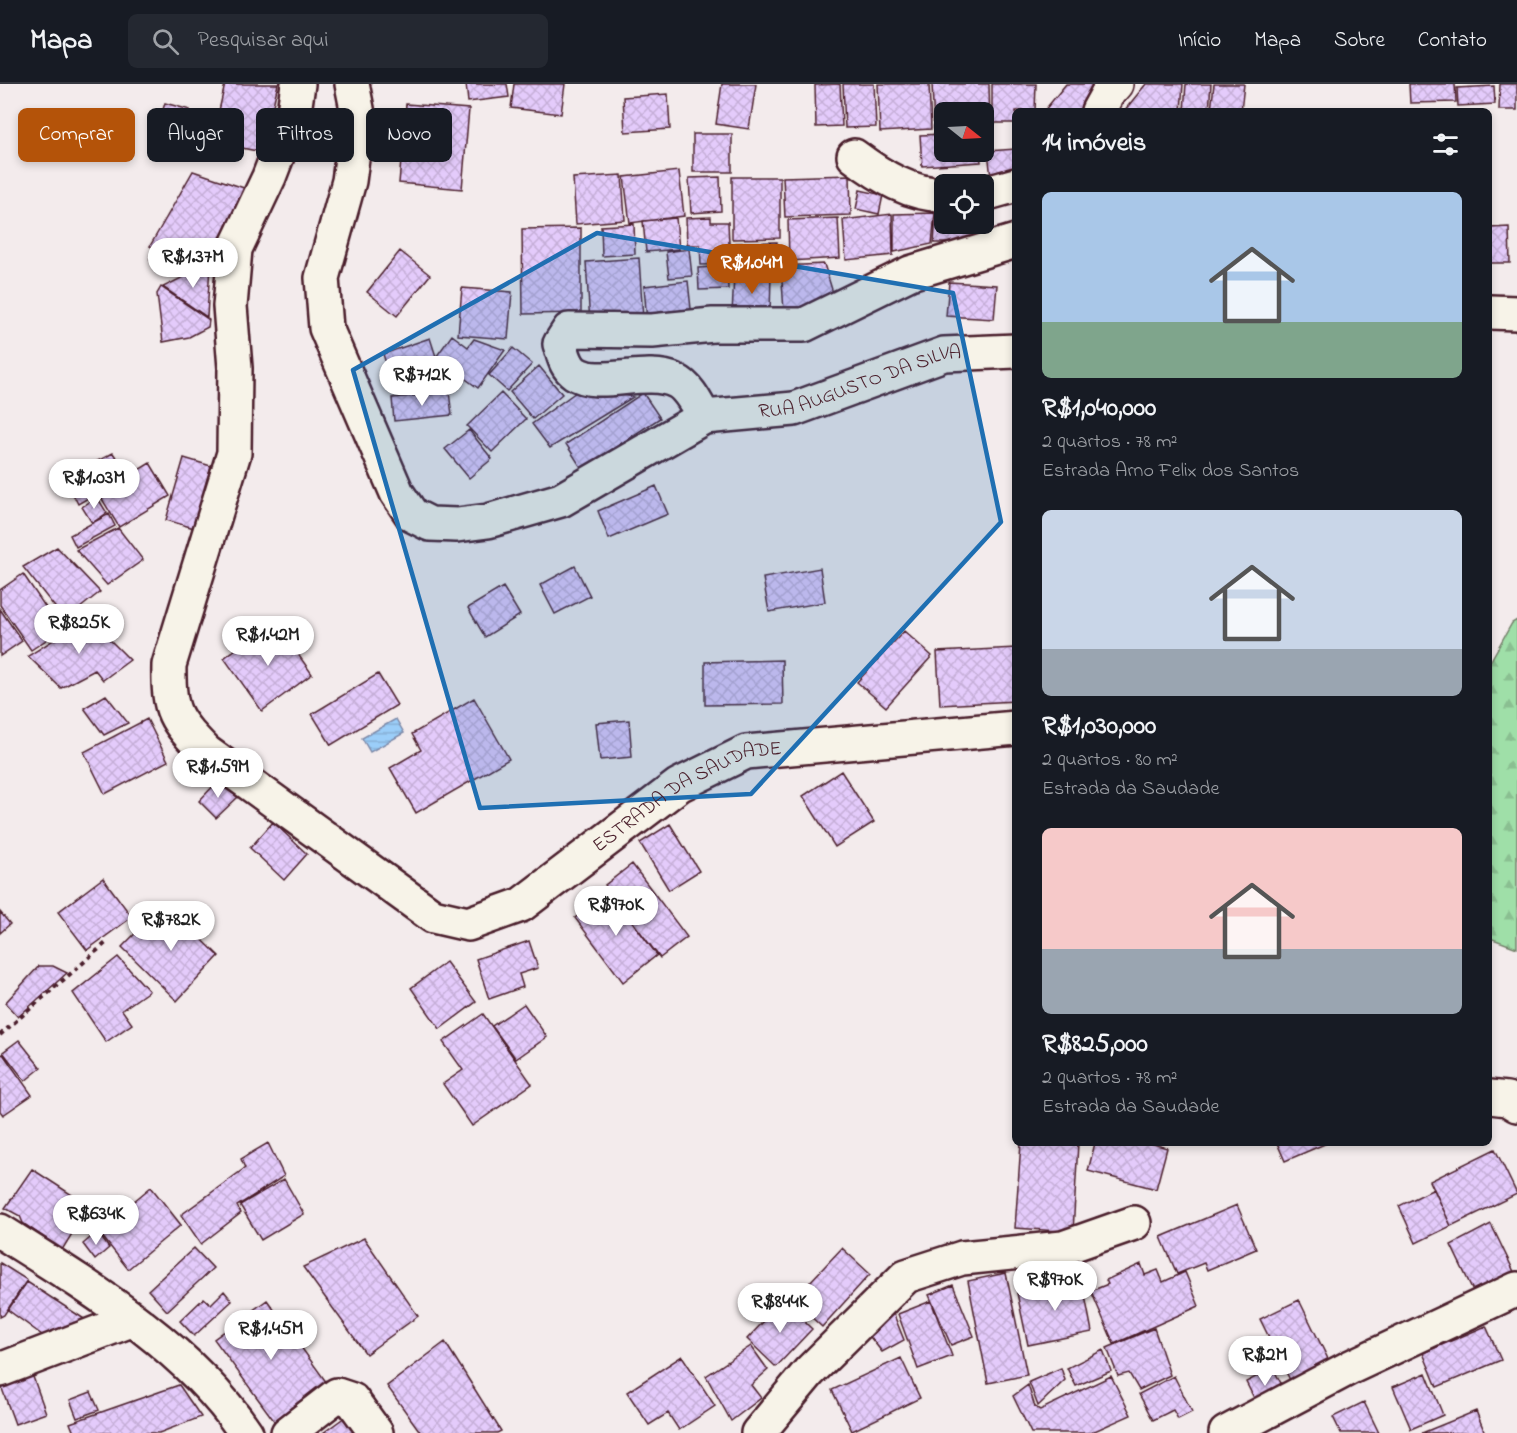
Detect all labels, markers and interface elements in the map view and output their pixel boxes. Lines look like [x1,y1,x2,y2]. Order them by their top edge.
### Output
search box [128,14,548,68]
text: Mapa [30,21,92,62]
icon: search [149,25,182,58]
text: Pesquisar aqui [197,25,328,57]
text: Início [1178,26,1221,56]
text: Mapa [1254,26,1301,56]
text: Sobre [1334,26,1385,56]
text: Contato [1418,26,1487,56]
north arrow [934,102,994,162]
map controls [934,102,994,234]
chip: Comprar [18,108,135,162]
chip: Alugar [147,108,244,162]
chip: Filtros [256,108,354,162]
chip: Novo [366,108,452,162]
text: 14 imóveis [1042,125,1146,163]
icon: filters [1429,128,1462,161]
button: locate [934,174,994,234]
icon: home [1198,231,1306,339]
pin: R$1.37M [138,238,248,289]
text: R$1.37M [162,243,224,272]
pin: R$1.04M [697,244,807,295]
text: R$1.04M [721,249,783,278]
street label: RUA AUGUSTO DA SILVA [757,339,962,427]
pin: R$712K [373,356,471,407]
text: R$712K [393,361,451,390]
text: R$1,040,000 [1042,390,1156,428]
text: 2 quartos · 78 m² [1042,428,1177,457]
text: Estrada Arno Felix dos Santos [1042,457,1299,486]
pin: R$1.03M [39,459,149,510]
text: R$1.03M [63,464,125,493]
icon: home [1198,549,1306,657]
pin: R$825K [30,604,128,655]
text: R$825K [48,609,110,638]
pin: R$1.42M [213,616,323,667]
text: R$1.42M [236,621,300,650]
text: R$1,030,000 [1042,708,1156,746]
street label: ESTRADA DA SAUDADE [587,734,783,860]
text: 2 quartos · 80 m² [1042,746,1178,775]
pin: R$1.59M [163,748,273,799]
text: R$1.59M [186,753,250,782]
text: Estrada da Saudade [1042,775,1219,804]
icon: home [1198,867,1306,975]
pin: R$970K [567,886,665,937]
text: R$970K [588,891,644,920]
pin: R$782K [122,901,220,952]
text: R$782K [142,906,200,935]
text: R$825,000 [1042,1026,1148,1064]
text: 2 quartos · 78 m² [1042,1064,1177,1093]
text: Estrada da Saudade [1042,1093,1219,1122]
pin: R$634K [47,1195,145,1246]
text: R$634K [67,1200,125,1229]
pin: R$970K [1006,1261,1104,1312]
text: R$970K [1027,1266,1083,1295]
pin: R$844K [731,1283,829,1334]
text: R$844K [752,1288,808,1317]
pin: R$1.45M [216,1310,326,1361]
text: R$1.45M [238,1315,304,1344]
pin: R$2M [1229,1336,1301,1387]
text: R$2M [1242,1341,1288,1370]

